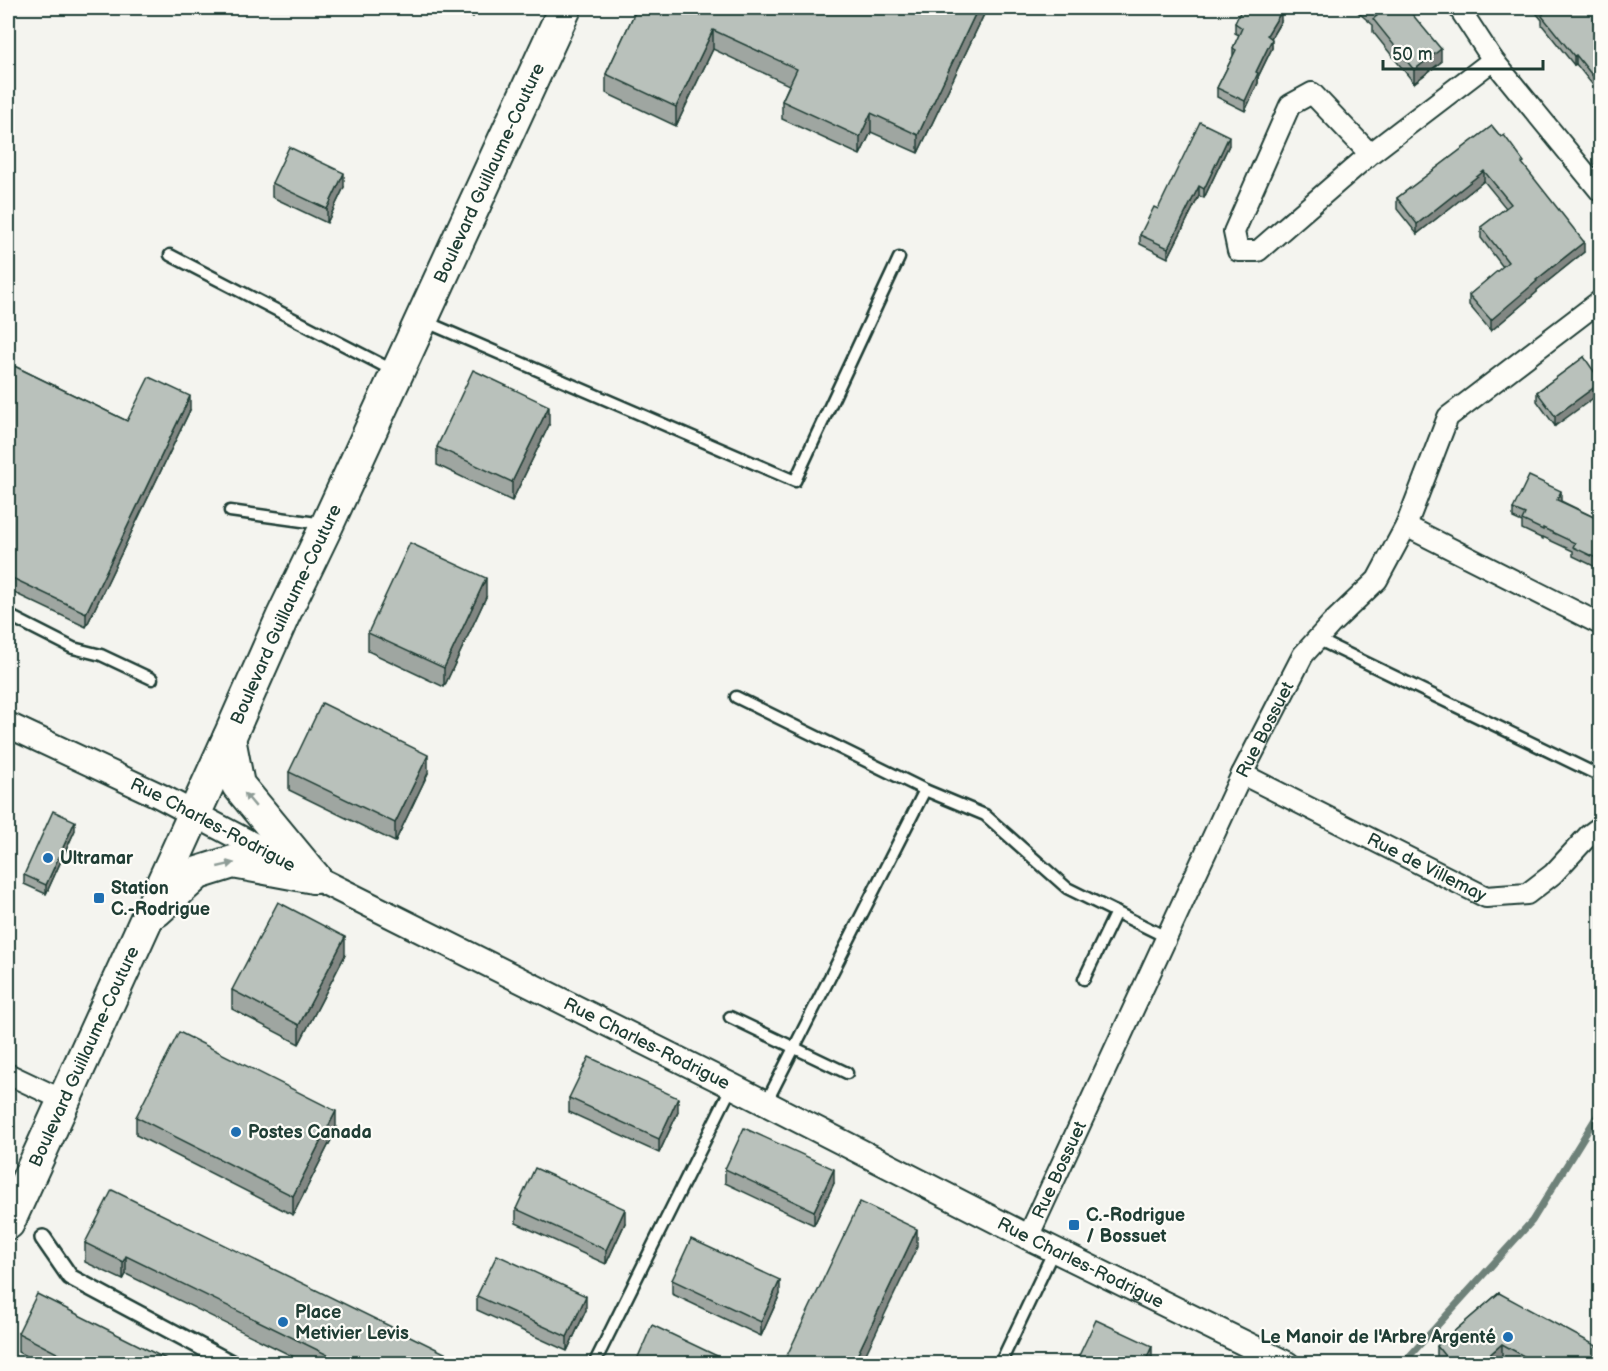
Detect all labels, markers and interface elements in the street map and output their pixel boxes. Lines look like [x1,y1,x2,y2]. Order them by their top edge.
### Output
scale bar [1383,33,1544,71]
text: 50 m [1392,44,1433,65]
street label: Boulevard Guillaume-Couture [429,59,549,286]
street label: Boulevard Guillaume-Couture [226,501,346,728]
street label: Rue Bossuet [1231,678,1298,781]
street label: Rue Charles-Rodrigue [127,773,300,876]
one-way arrow [244,792,257,808]
street label: Rue de Villemay [1364,828,1491,906]
place label: Ultramar [60,848,134,869]
marker: Ultramar [41,851,55,865]
one-way arrow [217,860,236,869]
place label: Station C.-Rodrigue [111,878,210,920]
marker: Station C.-Rodrigue [92,891,106,905]
street label: Boulevard Guillaume-Couture [25,943,143,1170]
street label: Rue Charles-Rodrigue [560,993,734,1094]
street label: Rue Bossuet [1027,1117,1091,1222]
place label: Postes Canada [248,1122,372,1143]
marker: Postes Canada [229,1125,243,1139]
place label: C.-Rodrigue / Bossuet [1086,1205,1185,1247]
street label: Rue Charles-Rodrigue [994,1213,1168,1313]
marker: C.-Rodrigue / Bossuet [1067,1218,1081,1232]
place label: Place Metivier Levis [295,1302,409,1344]
marker: Place Metivier Levis [276,1315,290,1329]
place label: Le Manoir de l'Arbre Argenté [1260,1327,1496,1348]
marker: Le Manoir de l'Arbre Argenté [1501,1330,1515,1344]

